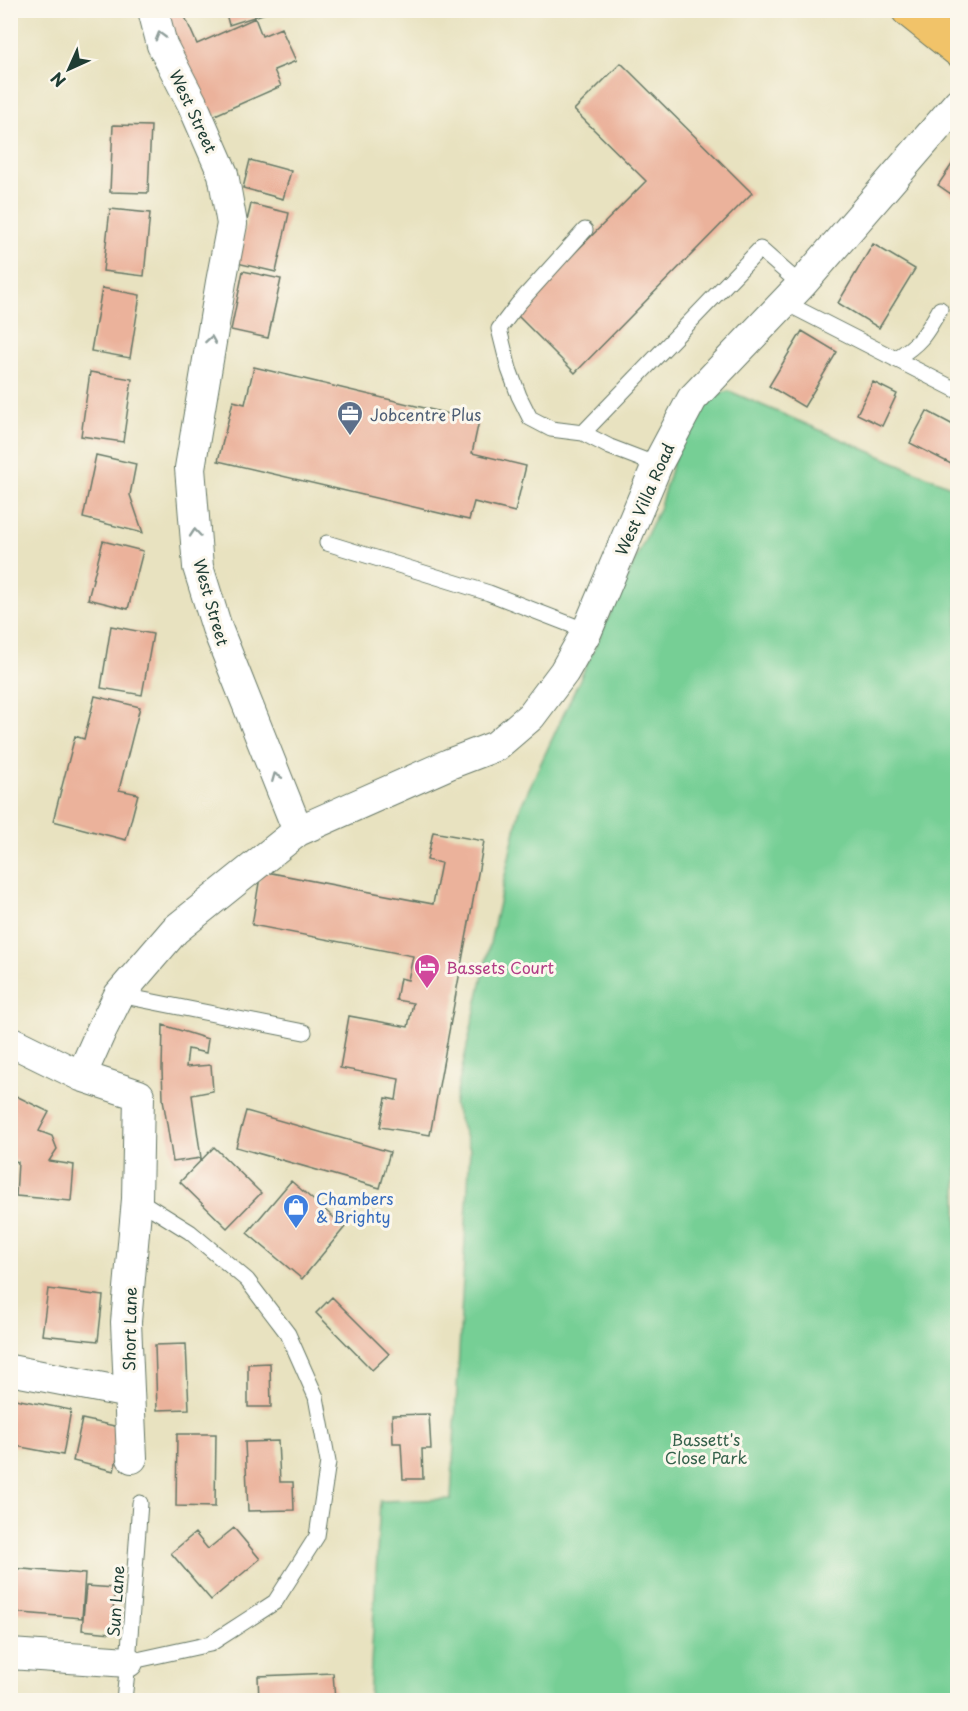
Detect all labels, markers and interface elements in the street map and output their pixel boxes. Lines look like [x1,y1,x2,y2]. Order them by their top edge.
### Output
one-way arrow [155,31,167,42]
north arrow [39,39,99,99]
street label: West Street [164,65,224,157]
text: N [45,67,71,93]
one-way arrow [204,335,217,345]
office icon: Jobcentre Plus [335,399,365,437]
place label: Jobcentre Plus [370,402,481,426]
street label: West Villa Road [609,439,679,559]
one-way arrow [189,528,202,538]
street label: West Street [188,556,236,649]
one-way arrow [271,772,283,783]
hotel icon: Bassets Court [412,952,442,990]
place label: Bassets Court [446,955,554,979]
place label: Chambers & Brighty [316,1186,394,1228]
shop icon: Chambers & Brighty [281,1192,311,1230]
street label: Short Lane [116,1287,142,1371]
park label: Bassett's Close Park [665,1427,747,1469]
street label: Sun Lane [101,1564,129,1638]

